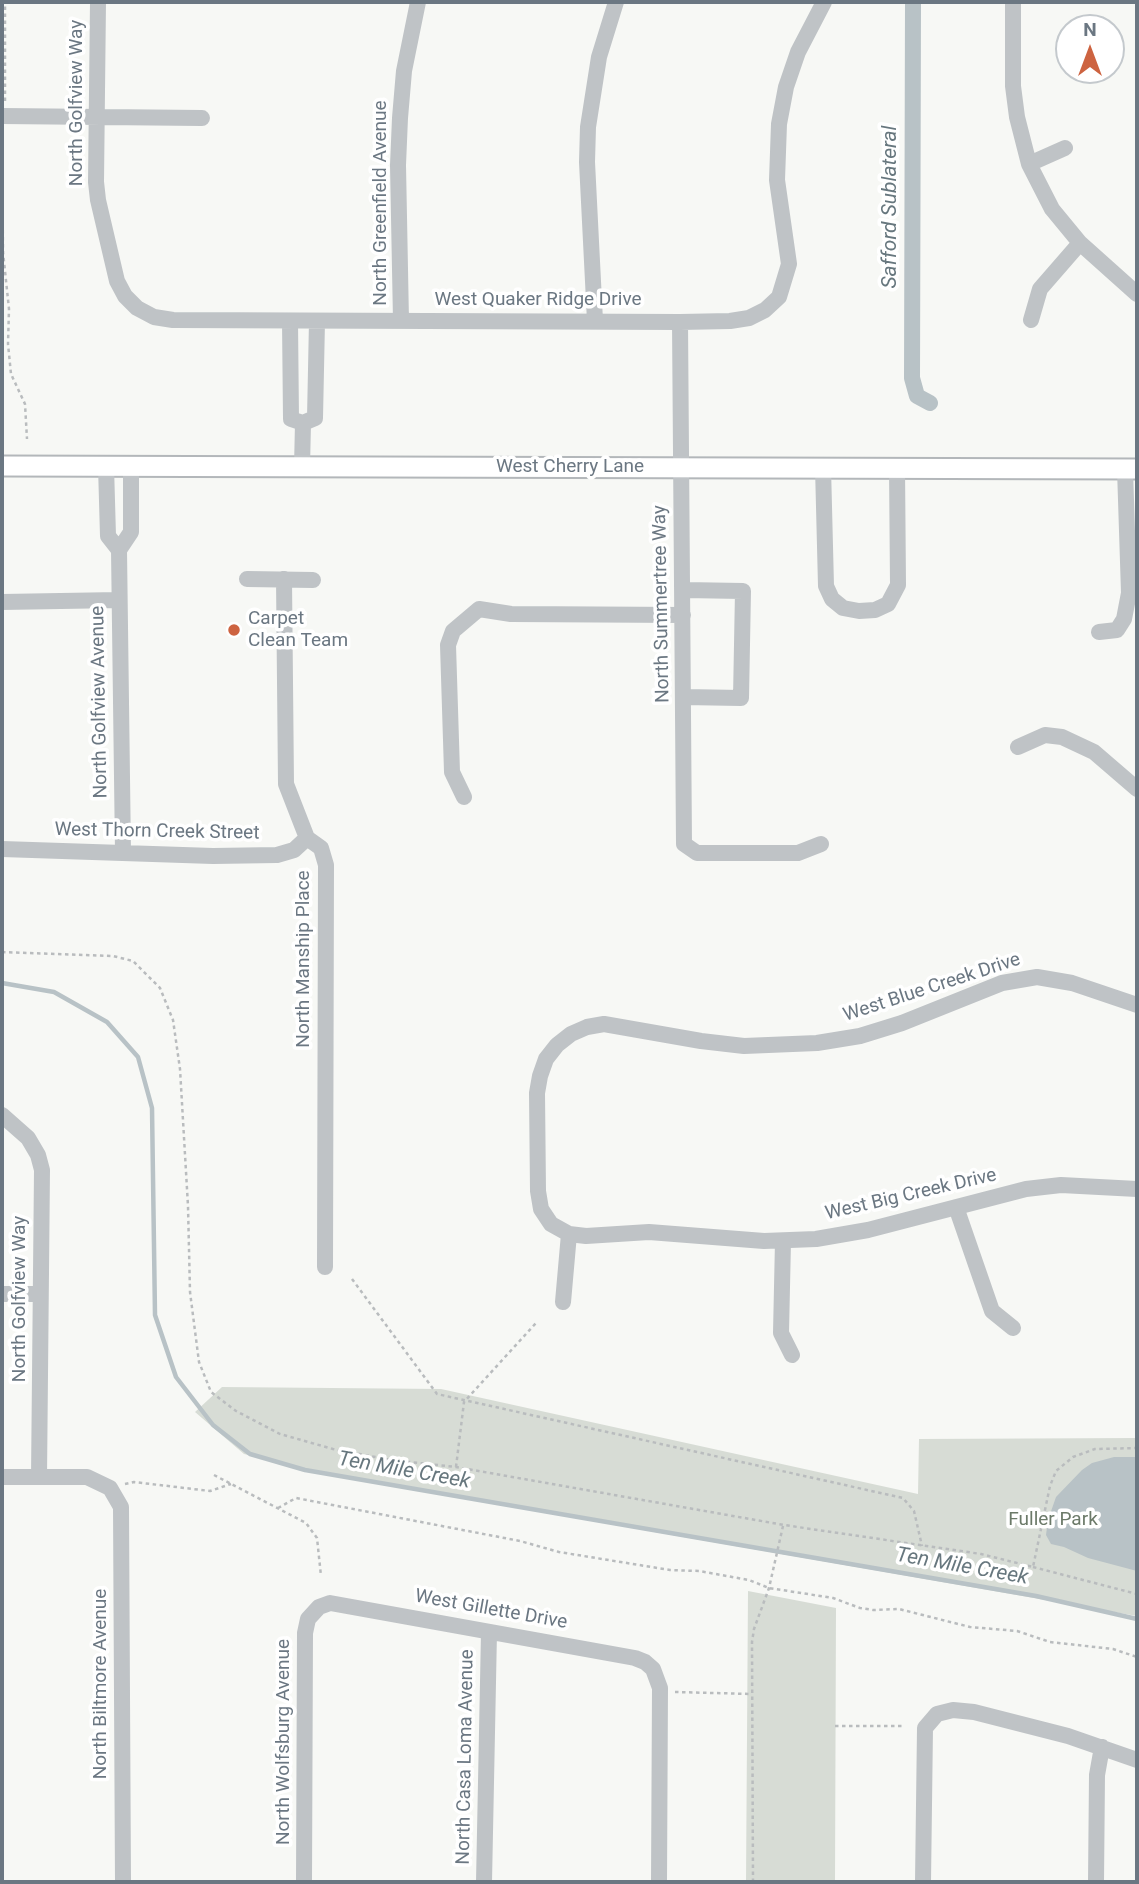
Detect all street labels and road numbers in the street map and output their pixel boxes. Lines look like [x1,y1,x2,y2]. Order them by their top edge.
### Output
street label: North Golfview Way [66,20,88,186]
street label: North Greenfield Avenue [370,100,392,306]
street label: West Quaker Ridge Drive [434,289,642,311]
street label: West Cherry Lane [496,456,644,478]
street label: North Summertree Way [649,505,675,703]
street label: North Golfview Avenue [87,605,113,799]
street label: West Thorn Creek Street [54,819,260,845]
street label: North Manship Place [293,870,315,1048]
street label: West Blue Creek Drive [841,949,1023,1027]
street label: West Big Creek Drive [823,1164,999,1226]
street label: North Golfview Way [9,1216,31,1382]
street label: West Gillette Drive [413,1585,569,1635]
street label: North Biltmore Avenue [90,1589,112,1779]
street label: North Wolfsburg Avenue [273,1639,295,1845]
street label: North Casa Loma Avenue [453,1649,479,1865]

